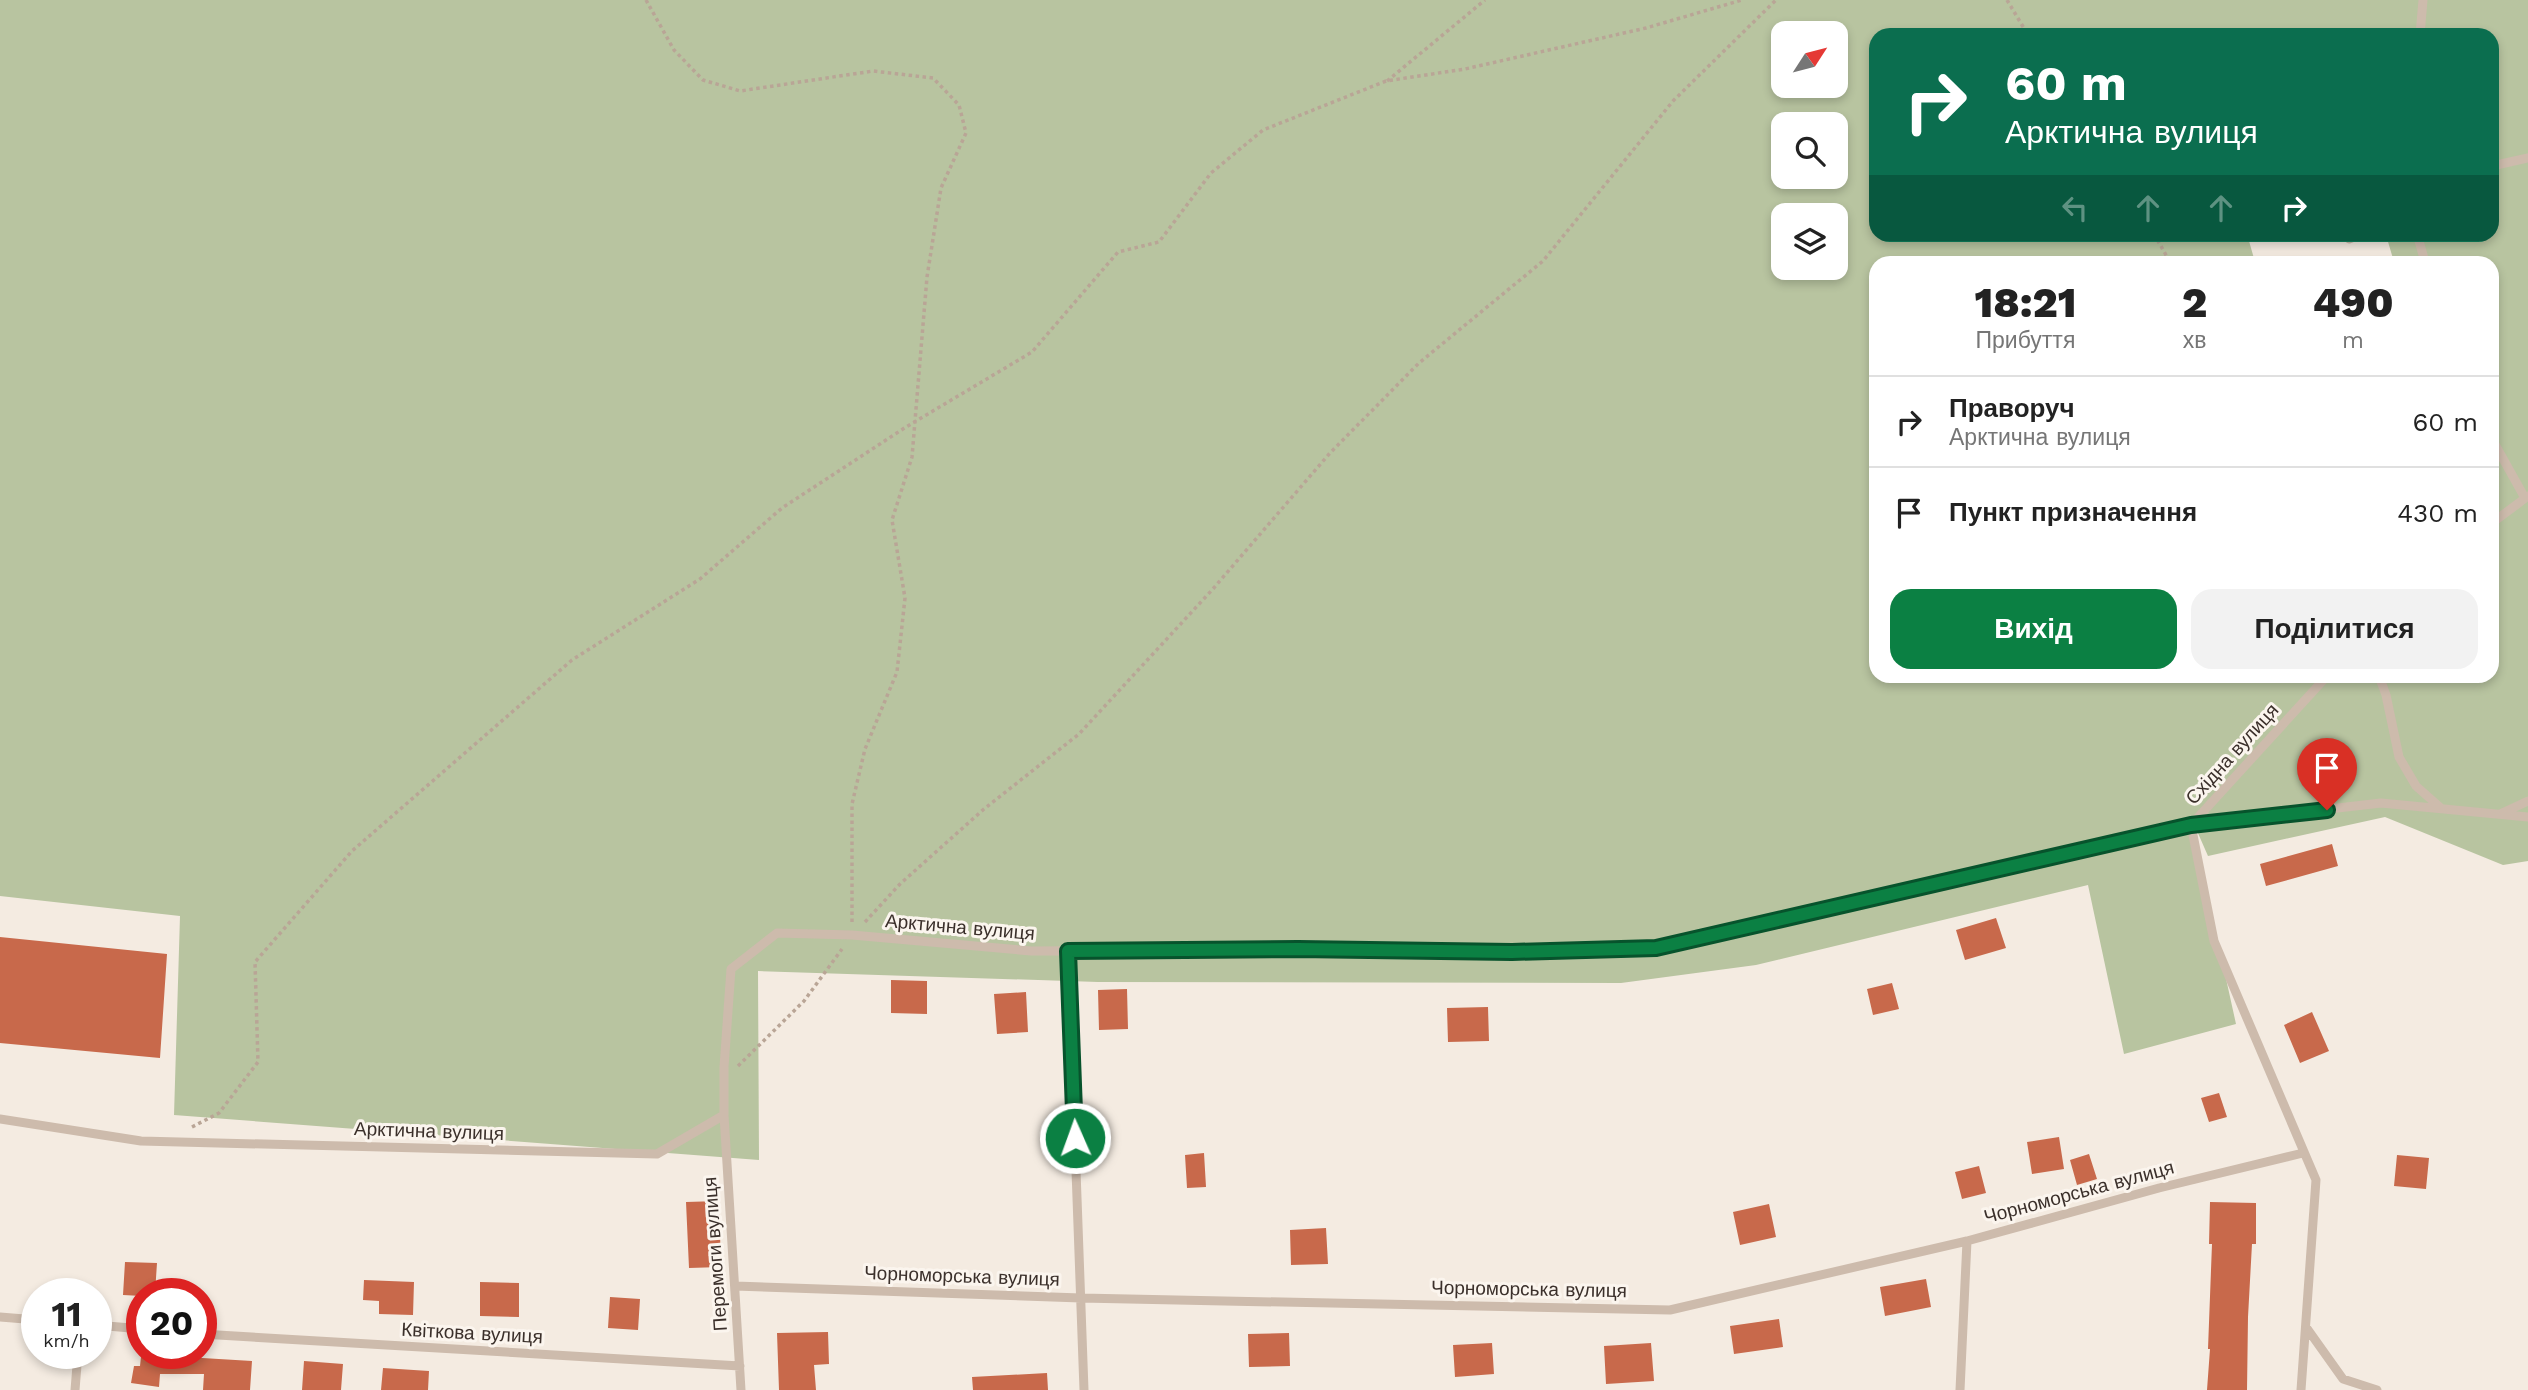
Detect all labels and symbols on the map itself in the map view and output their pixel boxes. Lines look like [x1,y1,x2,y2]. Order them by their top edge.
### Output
north arrow [1771,21,1848,98]
street label: Східна вулиця [2181,699,2283,809]
pin [2297,738,2357,810]
street label: Арктична вулиця [884,909,1036,945]
position arrow [1038,1101,1112,1175]
street label: Арктична вулиця [354,1117,504,1145]
street label: Чорноморська вулиця [1981,1156,2177,1228]
street label: Перемоги вулиця [698,1176,732,1332]
street label: Чорноморська вулиця [864,1261,1060,1291]
street label: Чорноморська вулиця [1431,1276,1627,1302]
speed limit sign: 20 [126,1278,217,1369]
street label: Квіткова вулиця [401,1318,543,1348]

